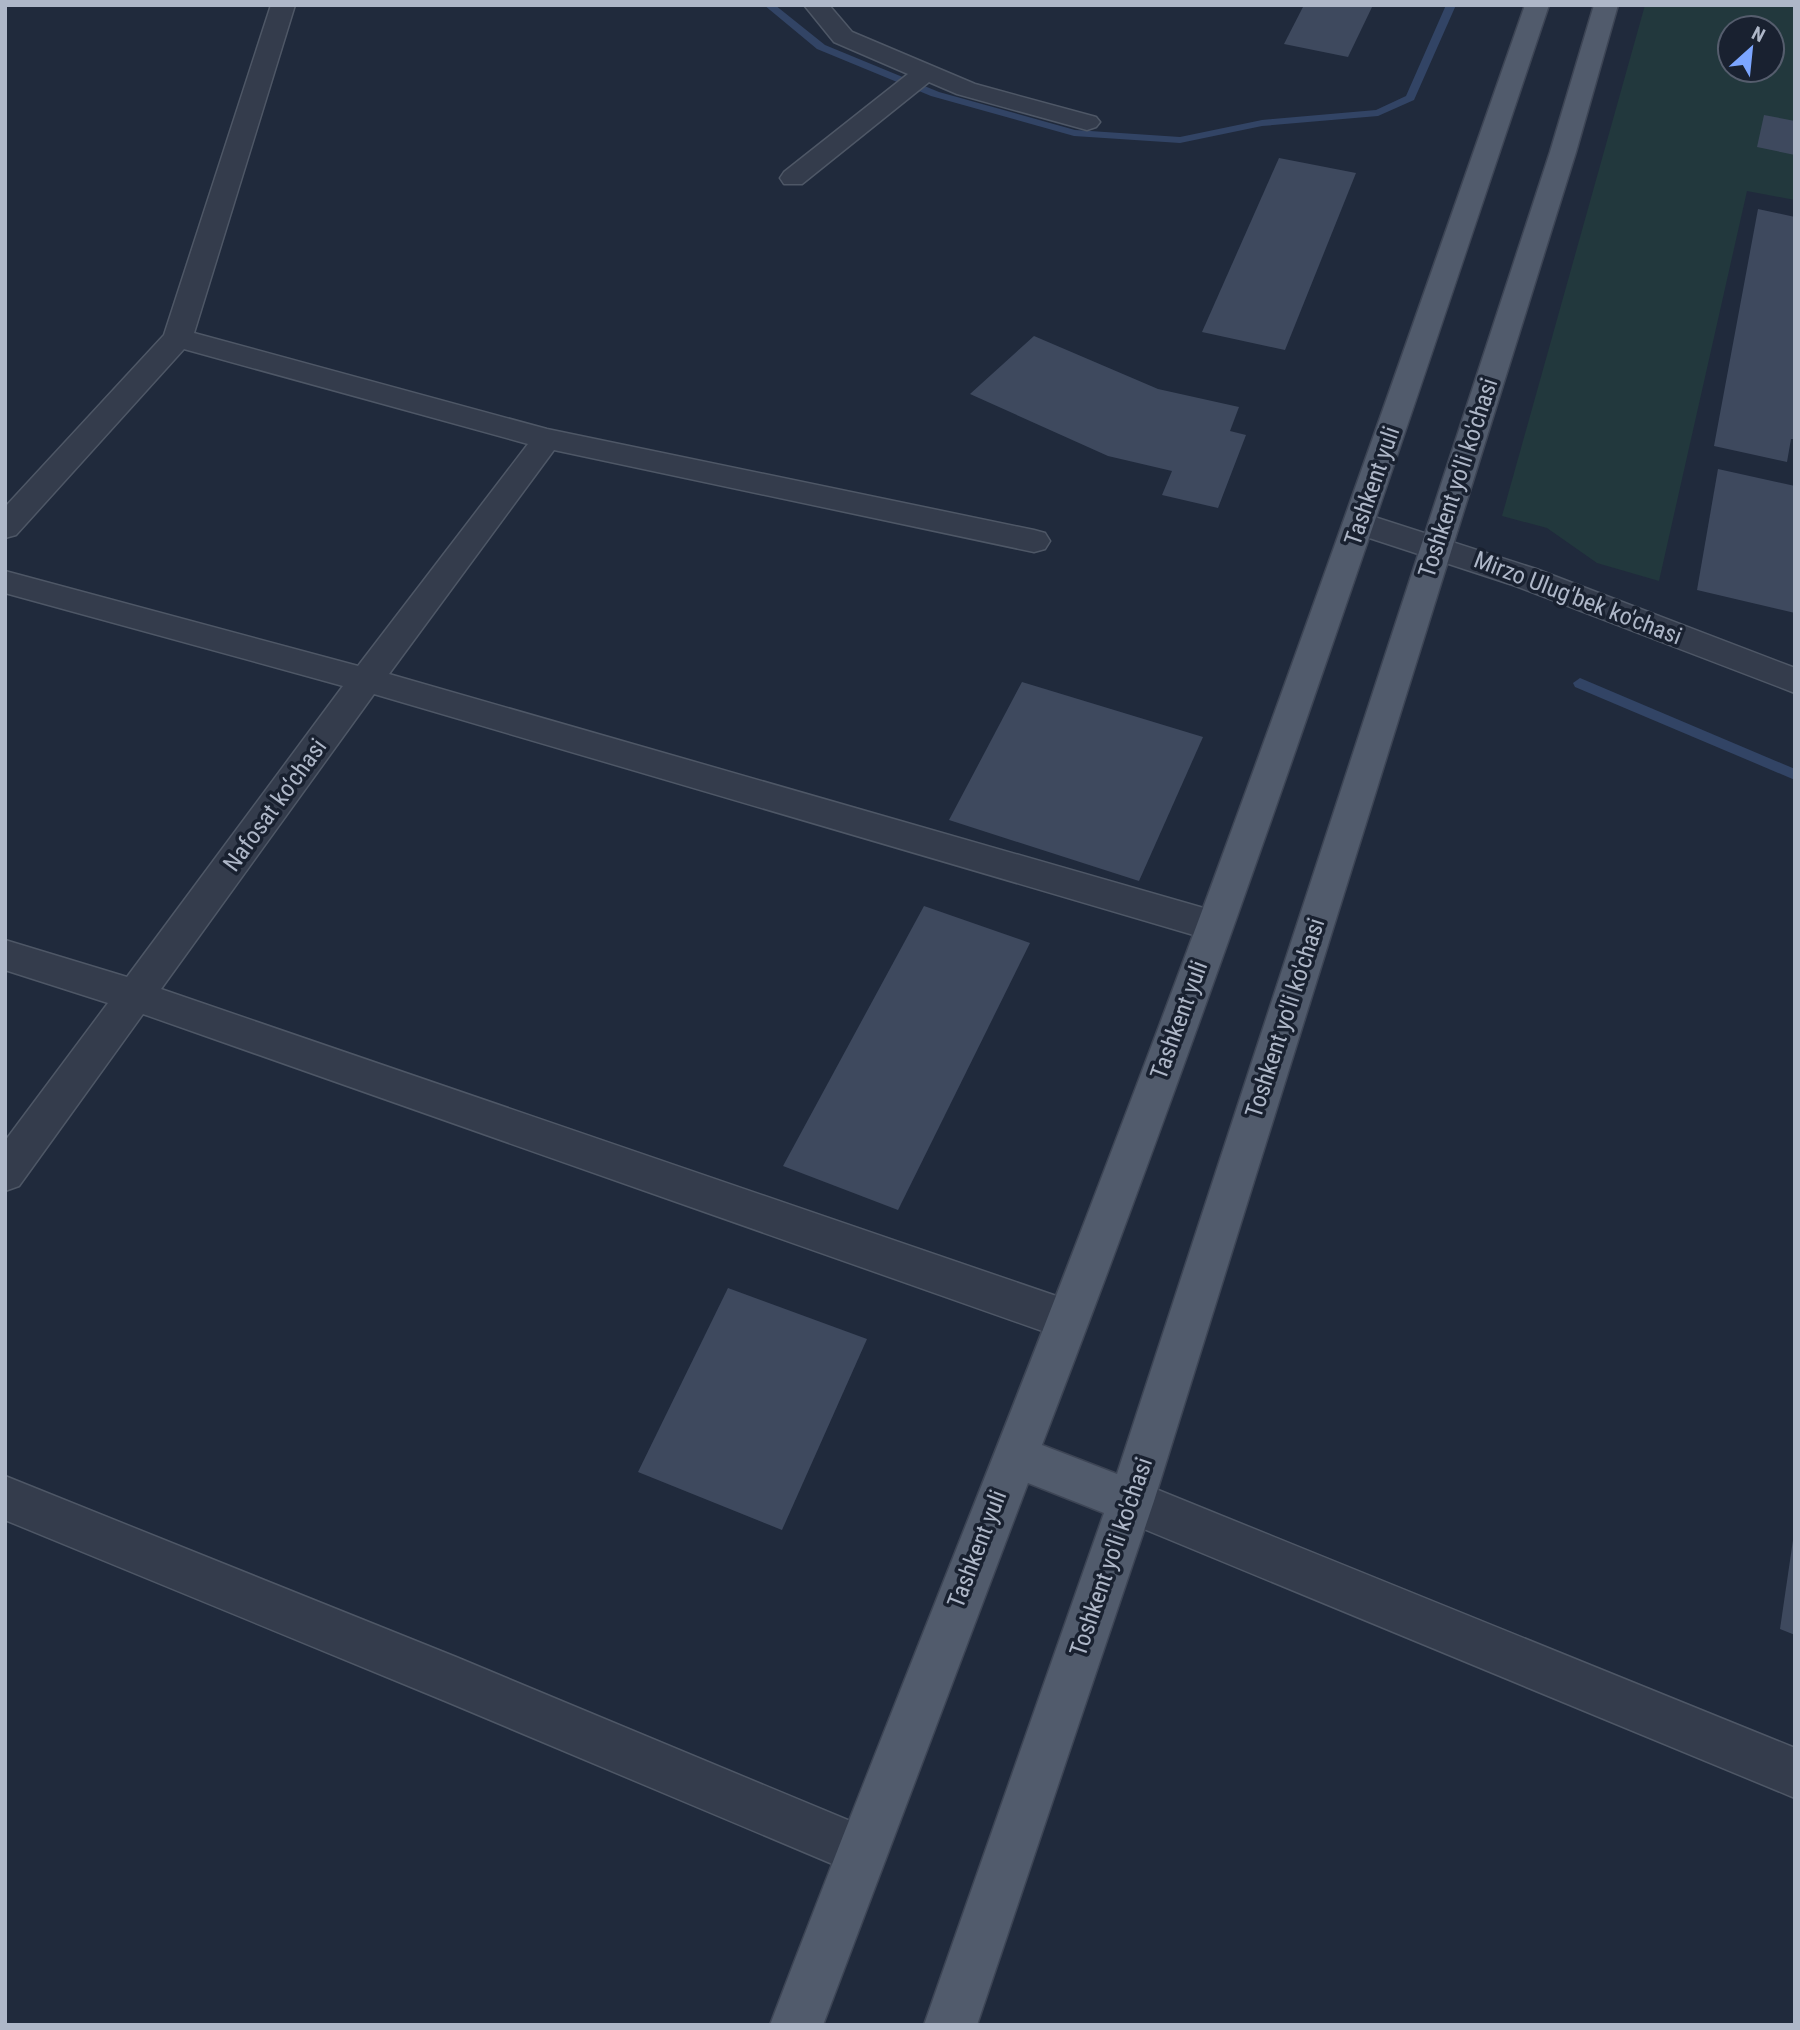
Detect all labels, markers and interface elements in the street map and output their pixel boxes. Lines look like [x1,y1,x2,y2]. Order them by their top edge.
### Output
north arrow [1716,14,1786,84]
text: N [1748,21,1769,47]
street label: Toshkent yo'li ko'chasi [1412,375,1504,581]
street label: Tashkent yuli [1339,423,1405,549]
street label: Mirzo Ulug'bek ko'chasi [1470,545,1686,651]
street label: Nafosat ko‘chasi [218,733,332,877]
street label: Toshkent yo'li ko'chasi [1239,915,1331,1121]
street label: Tashkent yuli [1145,957,1213,1083]
street label: Toshkent yo'li ko'chasi [1064,1454,1158,1660]
street label: Tashkent yuli [942,1486,1012,1612]

